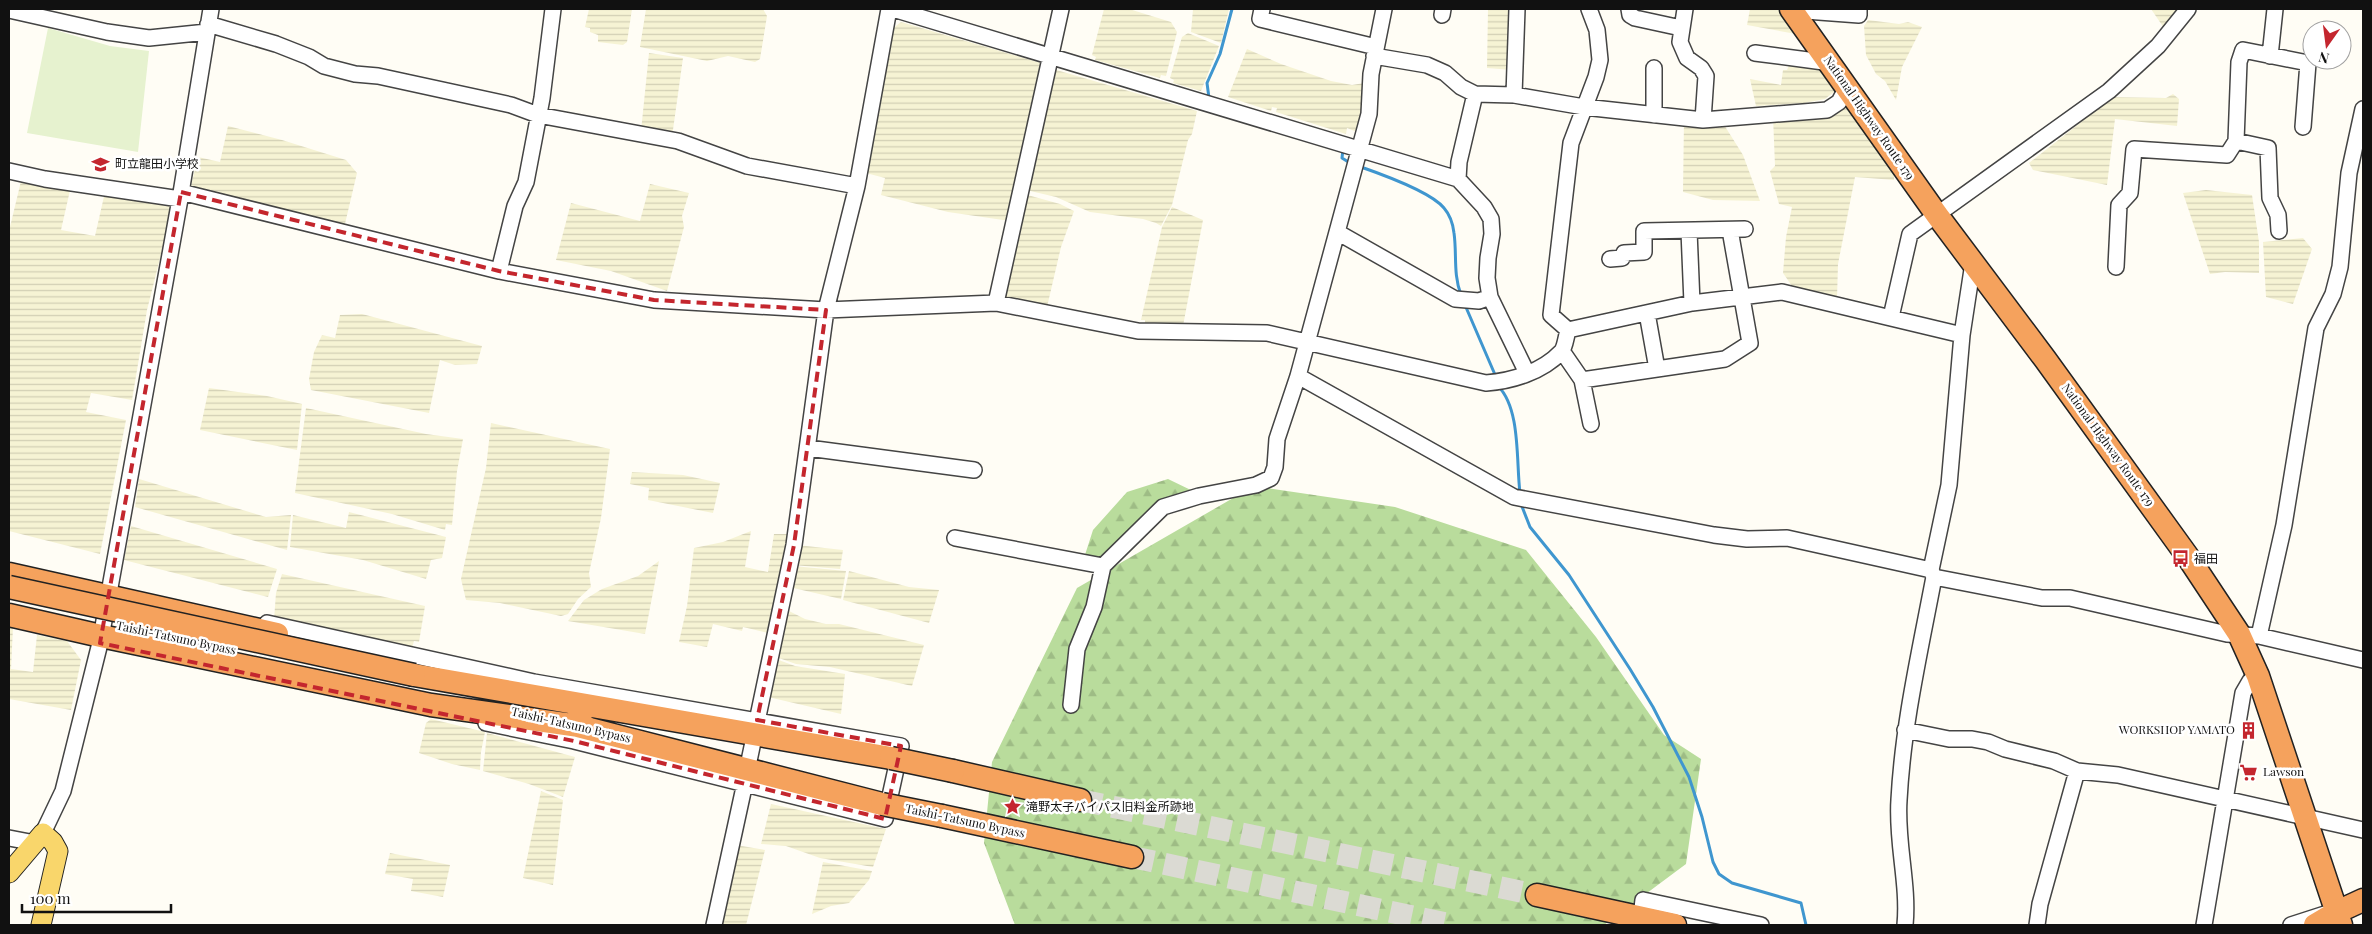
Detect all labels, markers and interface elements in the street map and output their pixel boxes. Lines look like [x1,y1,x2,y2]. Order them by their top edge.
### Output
north arrow [2302,20,2352,70]
text: N [2317,48,2331,69]
street label: National Highway Route 179 [1821,52,1919,183]
school or university icon: 町立龍田小学校 [91,154,111,174]
place label: 町立龍田小学校 [115,155,199,171]
street label: National Highway Route 179 [2059,380,2159,509]
bus stop icon: 福田 [2170,549,2190,569]
place label: 福田 [2194,550,2218,566]
street label: Taishi-Tatsuno Bypass [115,616,238,658]
street label: Taishi-Tatsuno Bypass [510,702,633,746]
building icon: WORKSHOP YAMATO [2239,720,2259,740]
place label: WORKSHOP YAMATO [2118,721,2235,737]
supermarket icon: Lawson [2239,762,2259,782]
place label: Lawson [2263,763,2304,779]
place icon: 滝野太子バイパス旧料金所跡地 [1002,797,1022,817]
place label: 滝野太子バイパス旧料金所跡地 [1026,798,1194,814]
street label: Taishi-Tatsuno Bypass [904,799,1027,841]
scale bar [22,882,171,914]
text: 100 m [30,888,71,908]

